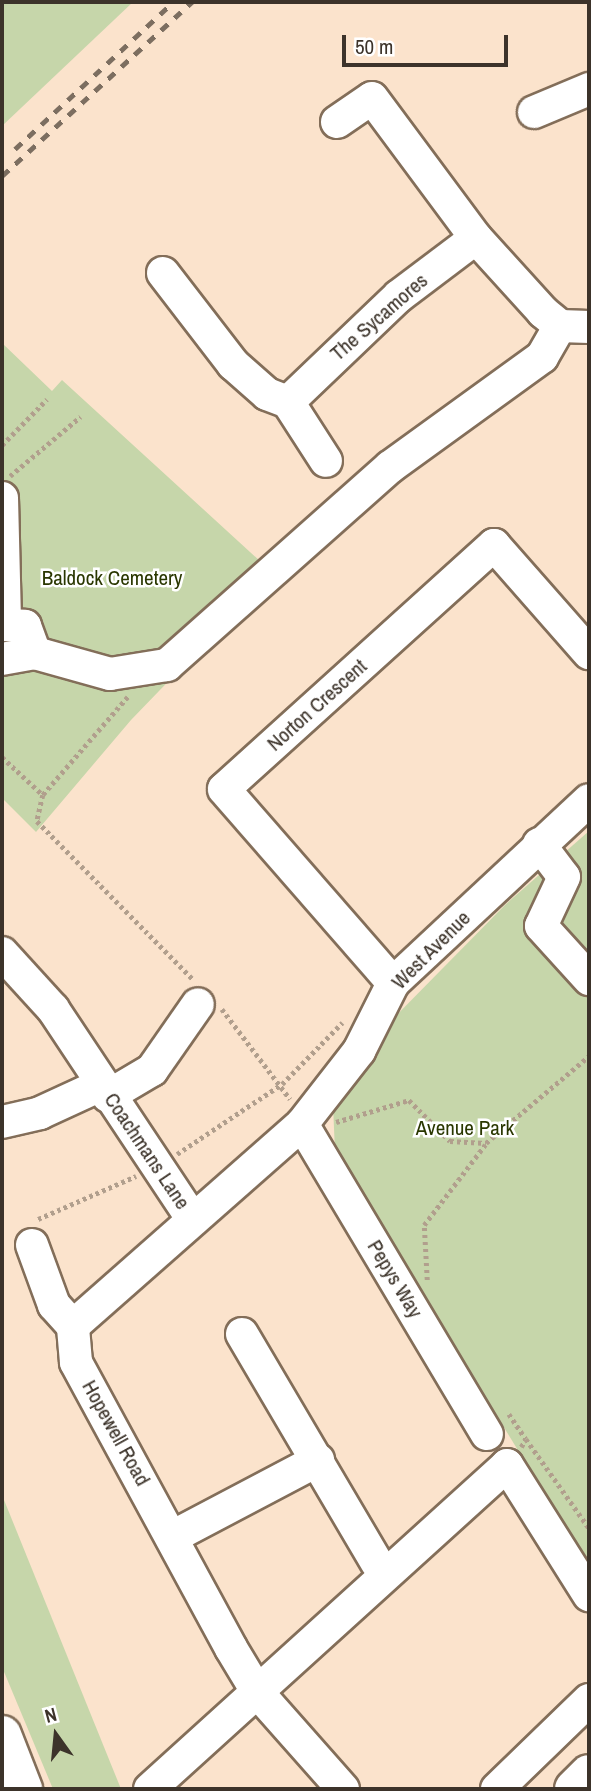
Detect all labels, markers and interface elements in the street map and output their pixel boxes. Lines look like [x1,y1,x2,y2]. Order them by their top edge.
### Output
scale bar [346,21,512,65]
text: 50 m [355,32,393,61]
street label: The Sycamores [325,268,433,366]
park label: Baldock Cemetery [42,565,182,591]
street label: Norton Crescent [262,654,372,756]
street label: West Avenue [386,905,476,995]
street label: Coachmans Lane [99,1088,195,1214]
park label: Avenue Park [416,1115,514,1141]
street label: Pepys Way [362,1235,428,1323]
street label: Hopewell Road [77,1376,155,1490]
north arrow [21,1700,91,1770]
text: N [42,1701,59,1729]

